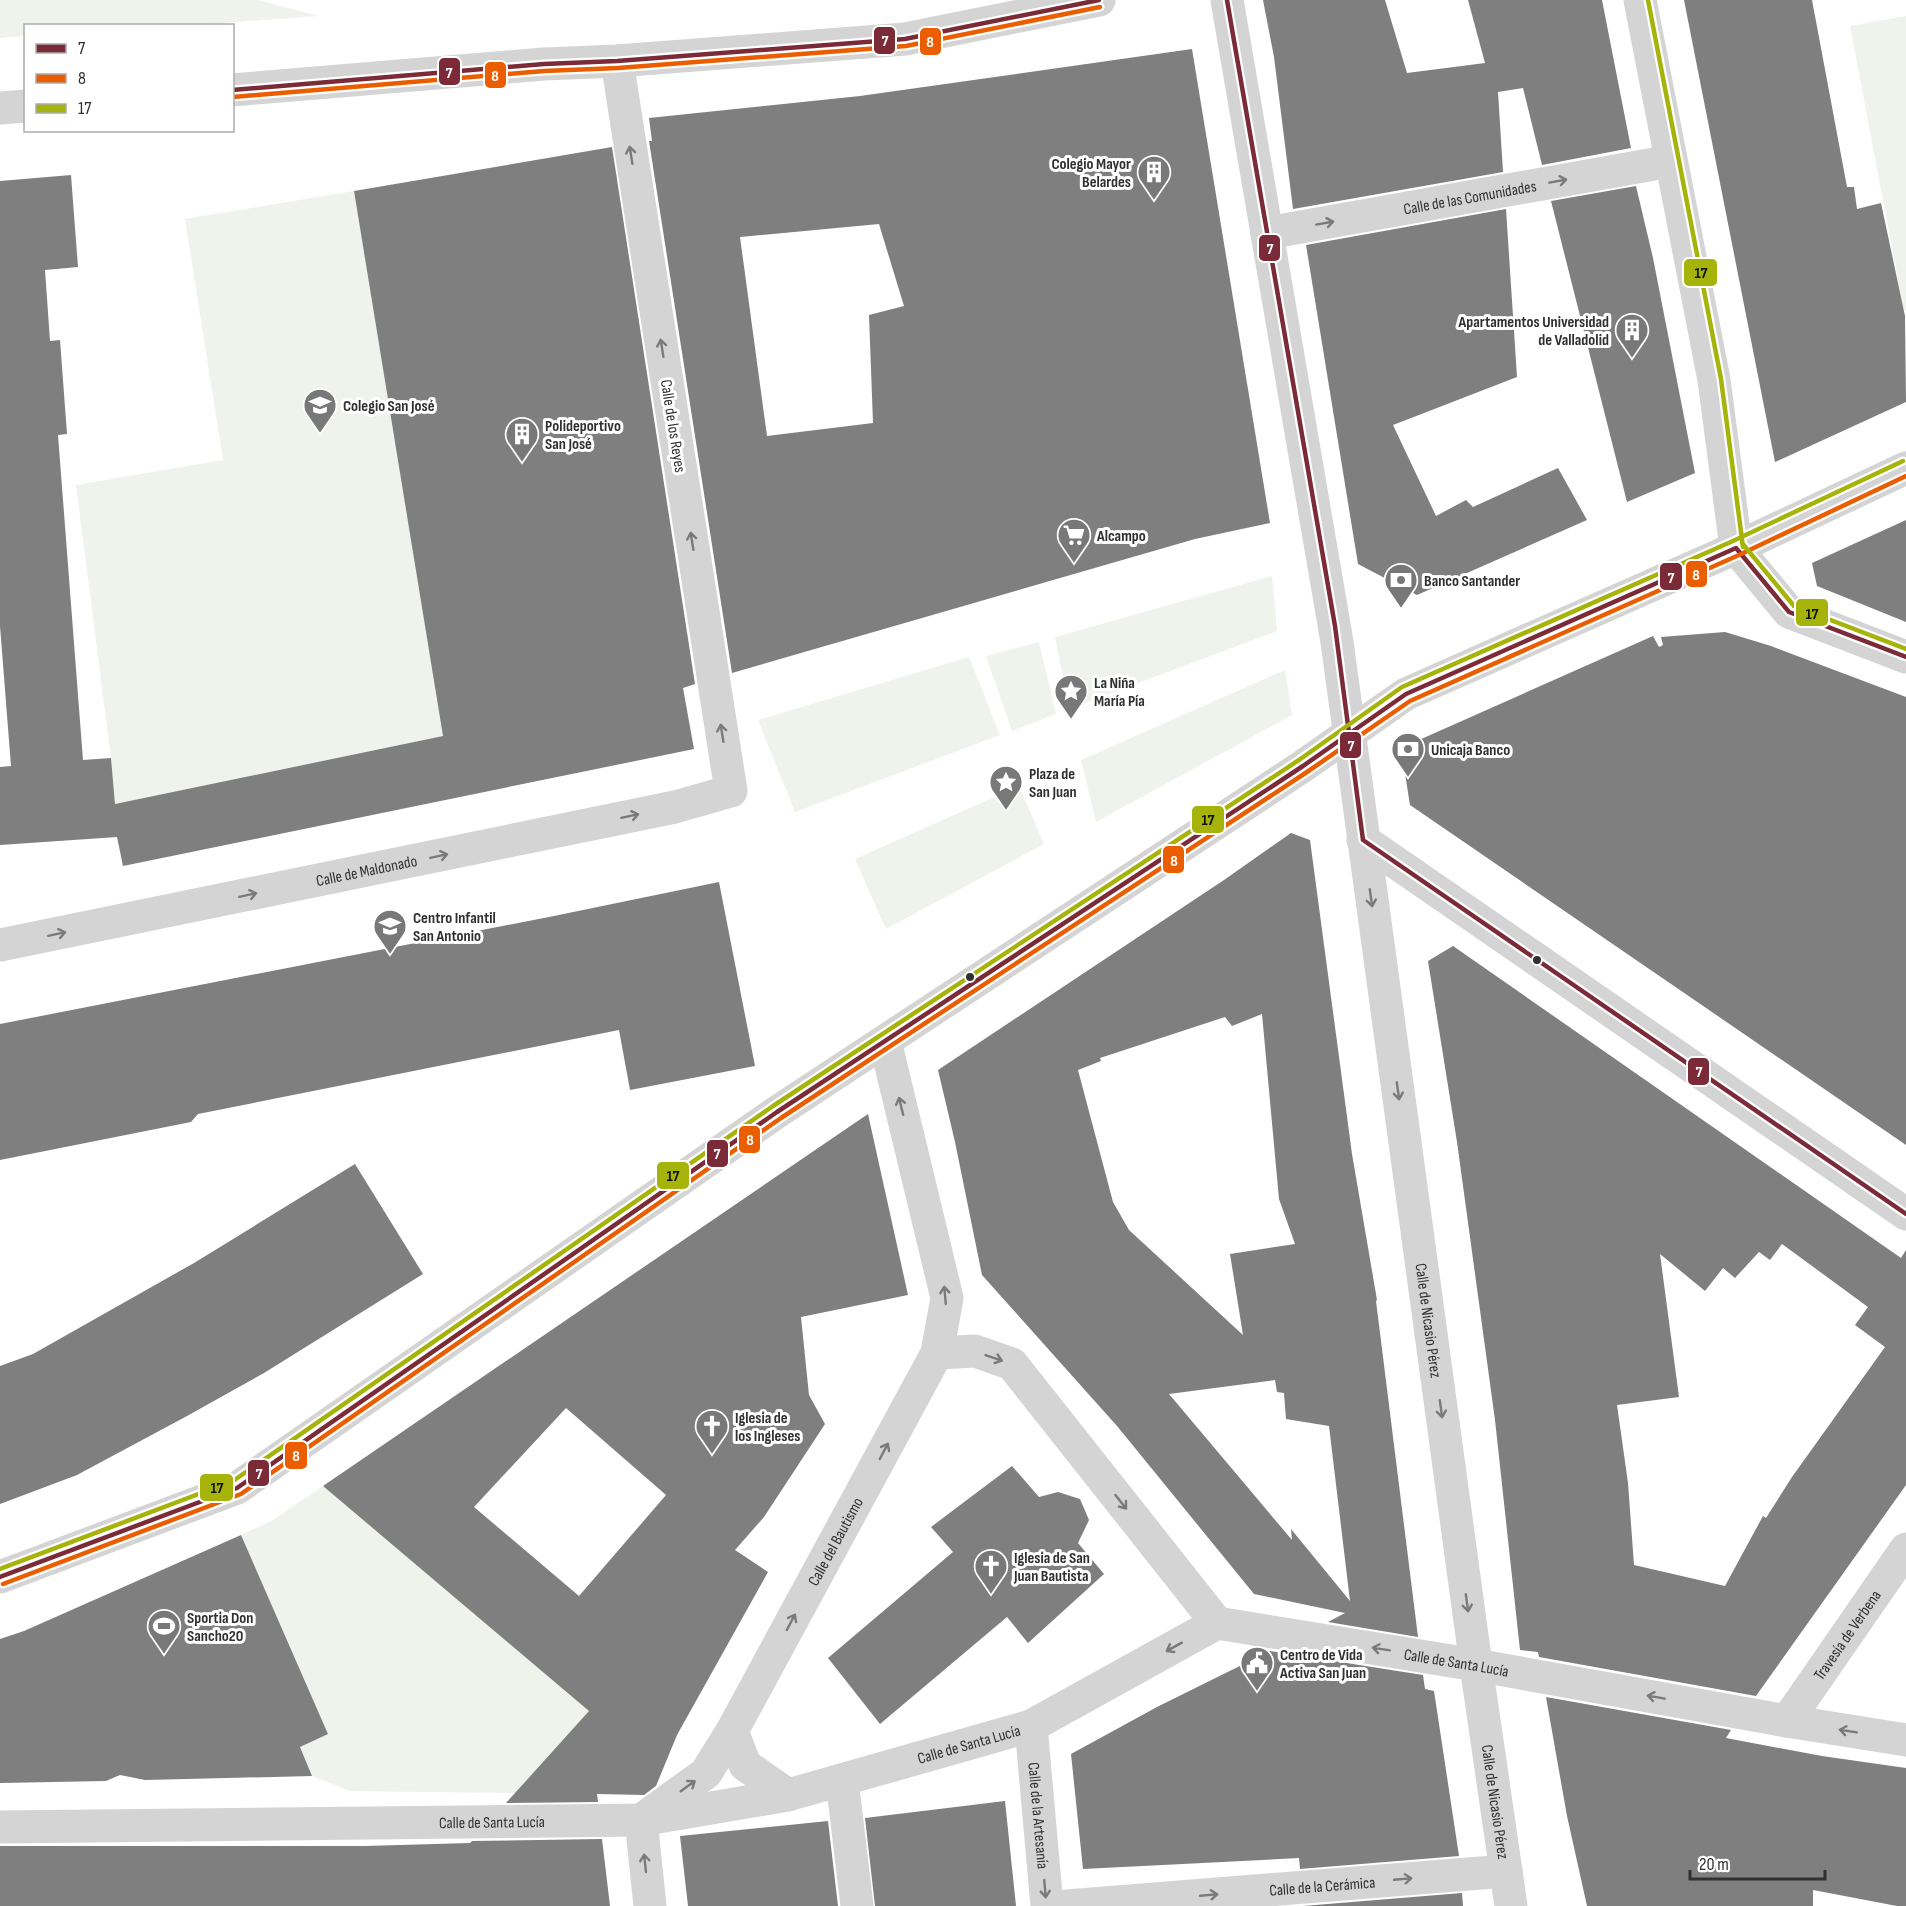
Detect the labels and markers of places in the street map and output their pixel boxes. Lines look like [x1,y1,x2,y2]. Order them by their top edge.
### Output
building icon: Colegio Mayor Belardes [1136,154,1172,201]
place label: Colegio Mayor Belardes [1051,155,1131,192]
building icon: Apartamentos Universidad de Valladolid [1614,312,1650,359]
place label: Apartamentos Universidad de Valladolid [1457,313,1609,350]
school or university icon: Colegio San José [302,387,338,434]
place label: Colegio San José [343,397,435,416]
building icon: Polideportivo San José [504,416,540,463]
place label: Polideportivo San José [545,417,621,454]
supermarket icon: Alcampo [1056,517,1092,564]
place label: Alcampo [1096,527,1146,546]
bank icon: Banco Santander [1383,562,1419,609]
place label: Banco Santander [1424,572,1520,591]
place icon: La Niña María Pía [1053,673,1089,720]
place label: La Niña María Pía [1094,674,1145,711]
bank icon: Unicaja Banco [1390,731,1426,778]
place label: Unicaja Banco [1431,741,1510,760]
place icon: Plaza de San Juan [988,764,1024,811]
place label: Plaza de San Juan [1029,765,1077,802]
school or university icon: Centro Infantil San Antonio [372,908,408,955]
place label: Centro Infantil San Antonio [413,909,496,946]
unlabelled marker [1531,954,1543,966]
unlabelled marker [964,971,976,983]
church icon: Iglesia de los Ingleses [694,1408,730,1455]
place label: Iglesia de los Ingleses [735,1409,800,1446]
church icon: Iglesia de San Juan Bautista [973,1548,1009,1595]
place label: Iglesia de San Juan Bautista [1013,1549,1090,1586]
sports icon: Sportia Don Sancho20 [146,1608,182,1655]
place label: Sportia Don Sancho20 [187,1609,253,1646]
public building icon: Centro de Vida Activa San Juan [1239,1645,1275,1692]
place label: Centro de Vida Activa San Juan [1279,1646,1366,1683]

